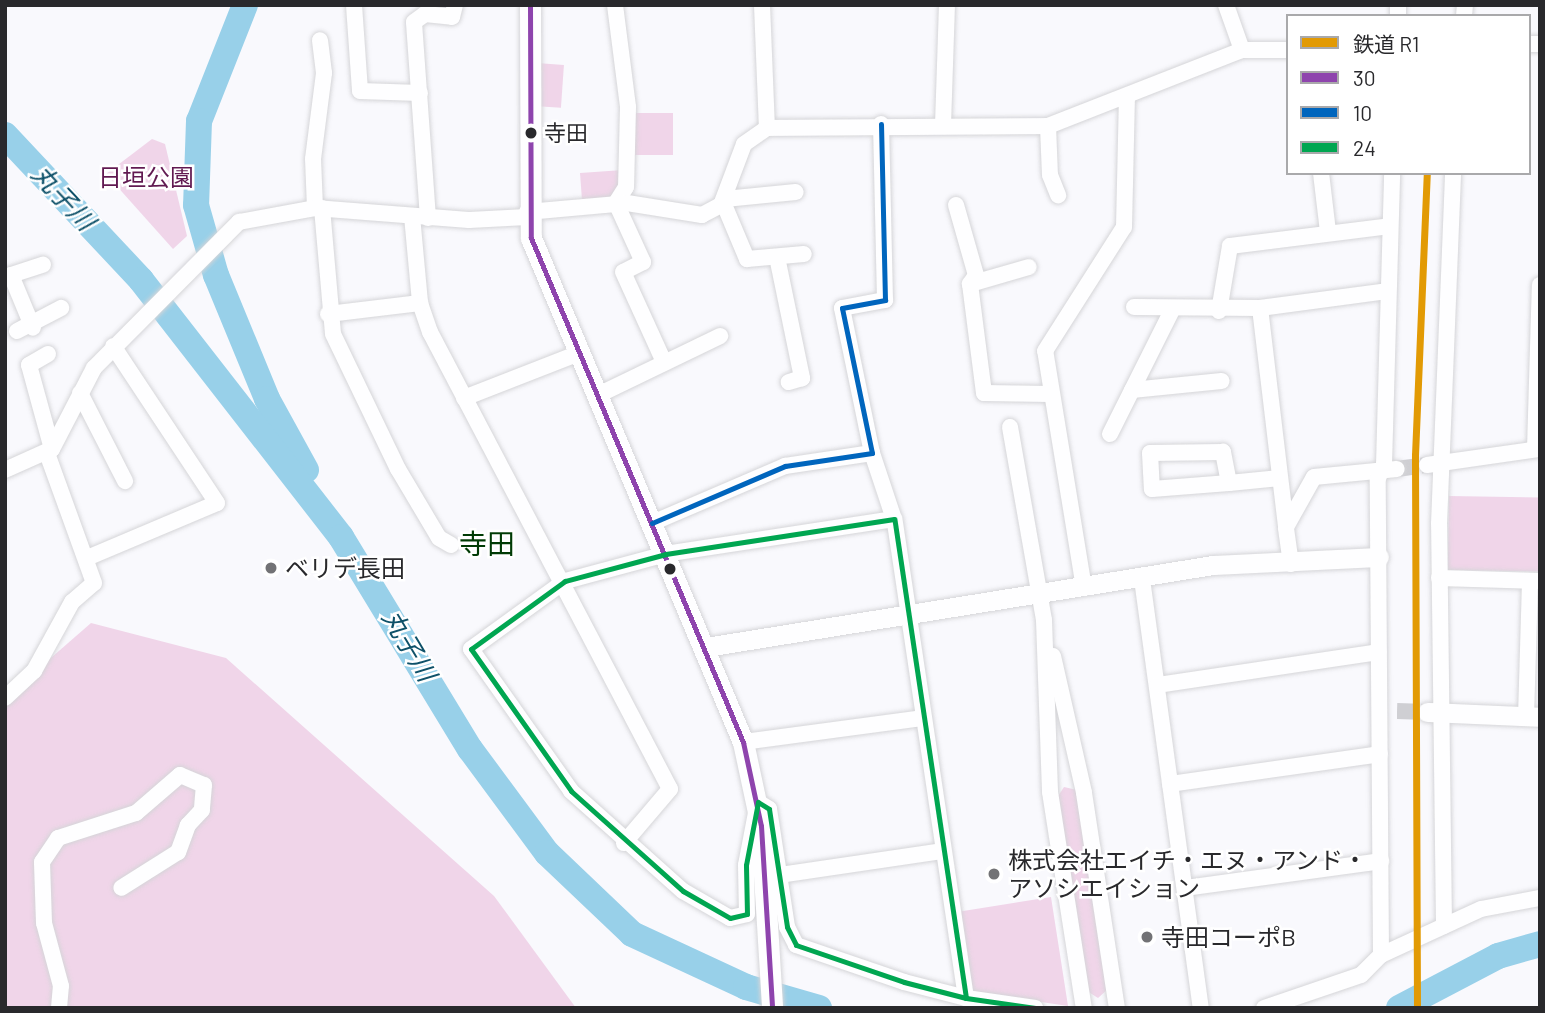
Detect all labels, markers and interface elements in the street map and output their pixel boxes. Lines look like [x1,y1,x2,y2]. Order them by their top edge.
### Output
legend [1286,14,1531,175]
text: 鉄道 R1 [1353,31,1419,56]
text: 30 [1353,65,1376,90]
text: 10 [1353,100,1372,125]
place label: 寺田 [544,120,588,146]
marker: 寺田 [524,126,538,140]
text: 24 [1353,135,1376,160]
water label: 丸子川 [26,158,102,236]
park label: 日垣公園 [98,163,194,191]
district label: 寺田 [459,526,515,560]
place label: ベリデ長田 [285,554,405,582]
marker: ベリデ長田 [263,560,279,576]
unlabelled marker [663,562,677,576]
water label: 丸子川 [377,604,443,686]
place label: 株式会社エイチ・エヌ・アンド・ アソシエイション [1008,846,1368,902]
marker: 株式会社エイチ・エヌ・アンド・ アソシエイション [986,866,1002,882]
place label: 寺田コーポB [1161,923,1296,951]
marker: 寺田コーポB [1139,929,1155,945]

